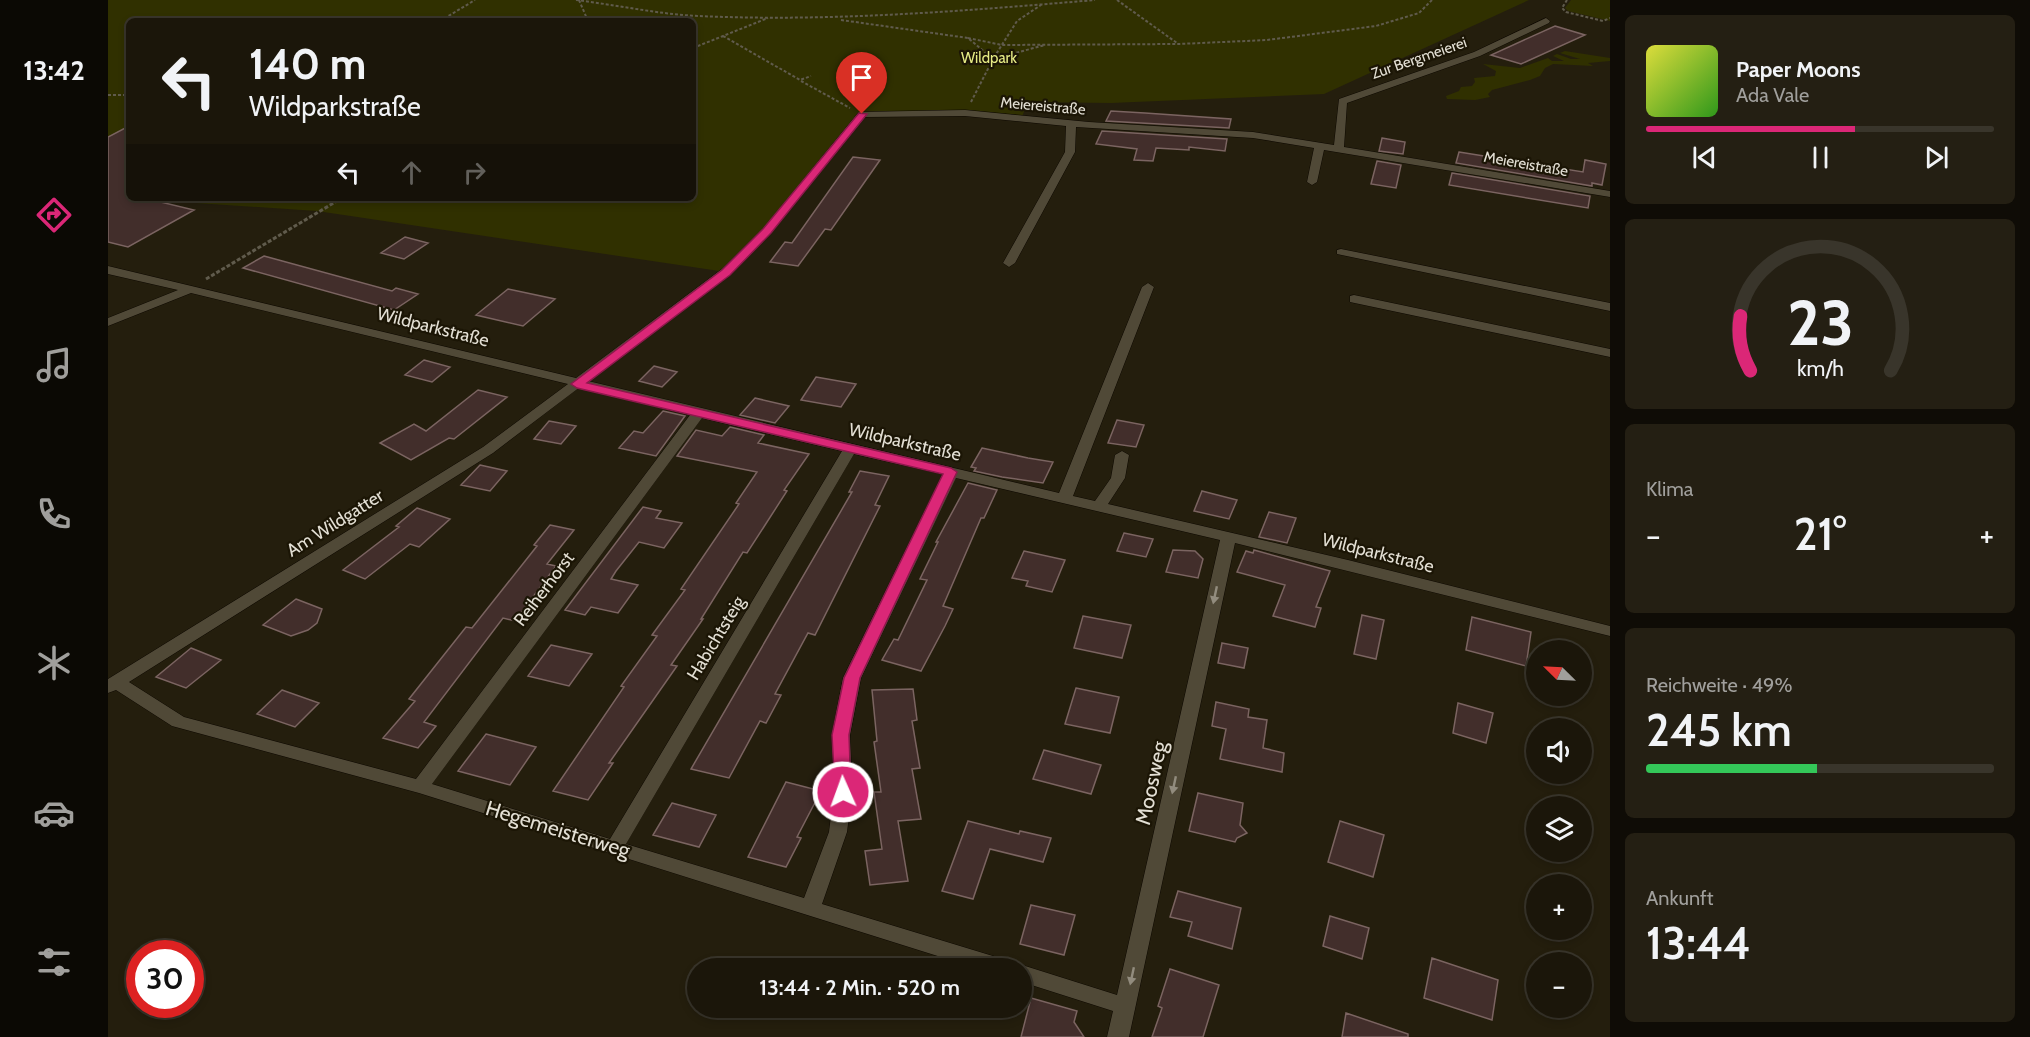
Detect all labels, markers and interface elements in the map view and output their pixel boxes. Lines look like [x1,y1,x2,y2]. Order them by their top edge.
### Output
street label: Zur Bergmeierei [1369,33,1469,83]
text: 140 m [249,38,366,90]
icon: left [150,42,228,120]
park label: Wildpark [961,49,1017,67]
pin [836,52,887,114]
text: 13:42 [23,54,85,87]
text: Paper Moons [1736,56,1860,83]
icon: arrive [845,61,878,94]
text: Ada Vale [1736,83,1809,107]
text: Wildparkstraße [249,90,421,123]
street label: Meiereistraße [1000,93,1087,119]
icon: previous [1688,141,1721,174]
icon: pause [1804,141,1837,174]
icon: next [1920,141,1953,174]
street label: Meiereistraße [1482,148,1570,180]
icon: left [332,156,365,189]
icon: ahead [395,156,428,189]
icon: right [458,156,491,189]
icon: directions [33,194,75,236]
text: 23 [1787,285,1853,361]
street label: Wildparkstraße [375,302,491,352]
icon: music [33,344,75,386]
text: km/h [1797,356,1843,382]
street label: Wildparkstraße [847,418,963,466]
text: Klima [1646,477,1693,501]
street label: Am Wildgatter [282,484,388,562]
icon: phone [33,493,75,535]
text: 21° [1794,507,1846,561]
text: − [1646,515,1661,555]
text: + [1979,515,1994,555]
street label: Wildparkstraße [1320,528,1436,578]
street label: Reiherhorst [509,548,579,630]
one-way arrow [1210,585,1220,604]
street label: Habichtsteig [682,591,750,684]
north arrow [1526,640,1592,706]
map controls [1526,640,1592,1018]
icon: climate [33,642,75,684]
text: Reichweite · 49% [1646,673,1792,697]
text: 245 km [1646,703,1792,757]
button: sound [1526,718,1592,784]
street label: Moosweg [1130,738,1172,827]
position arrow [811,760,875,824]
one-way arrow [1168,776,1178,794]
icon: car [33,792,75,834]
street label: Hegemeisterweg [483,795,634,863]
button: layers [1526,796,1592,862]
button: + [1526,874,1592,940]
text: Ankunft [1646,886,1713,910]
text: 13:44 [1646,916,1750,970]
speed limit sign: 30 [126,940,204,1018]
icon: filters [33,941,75,983]
button: − [1526,952,1592,1018]
one-way arrow [1127,966,1136,985]
text: 13:44 · 2 Min. · 520 m [759,974,960,1001]

